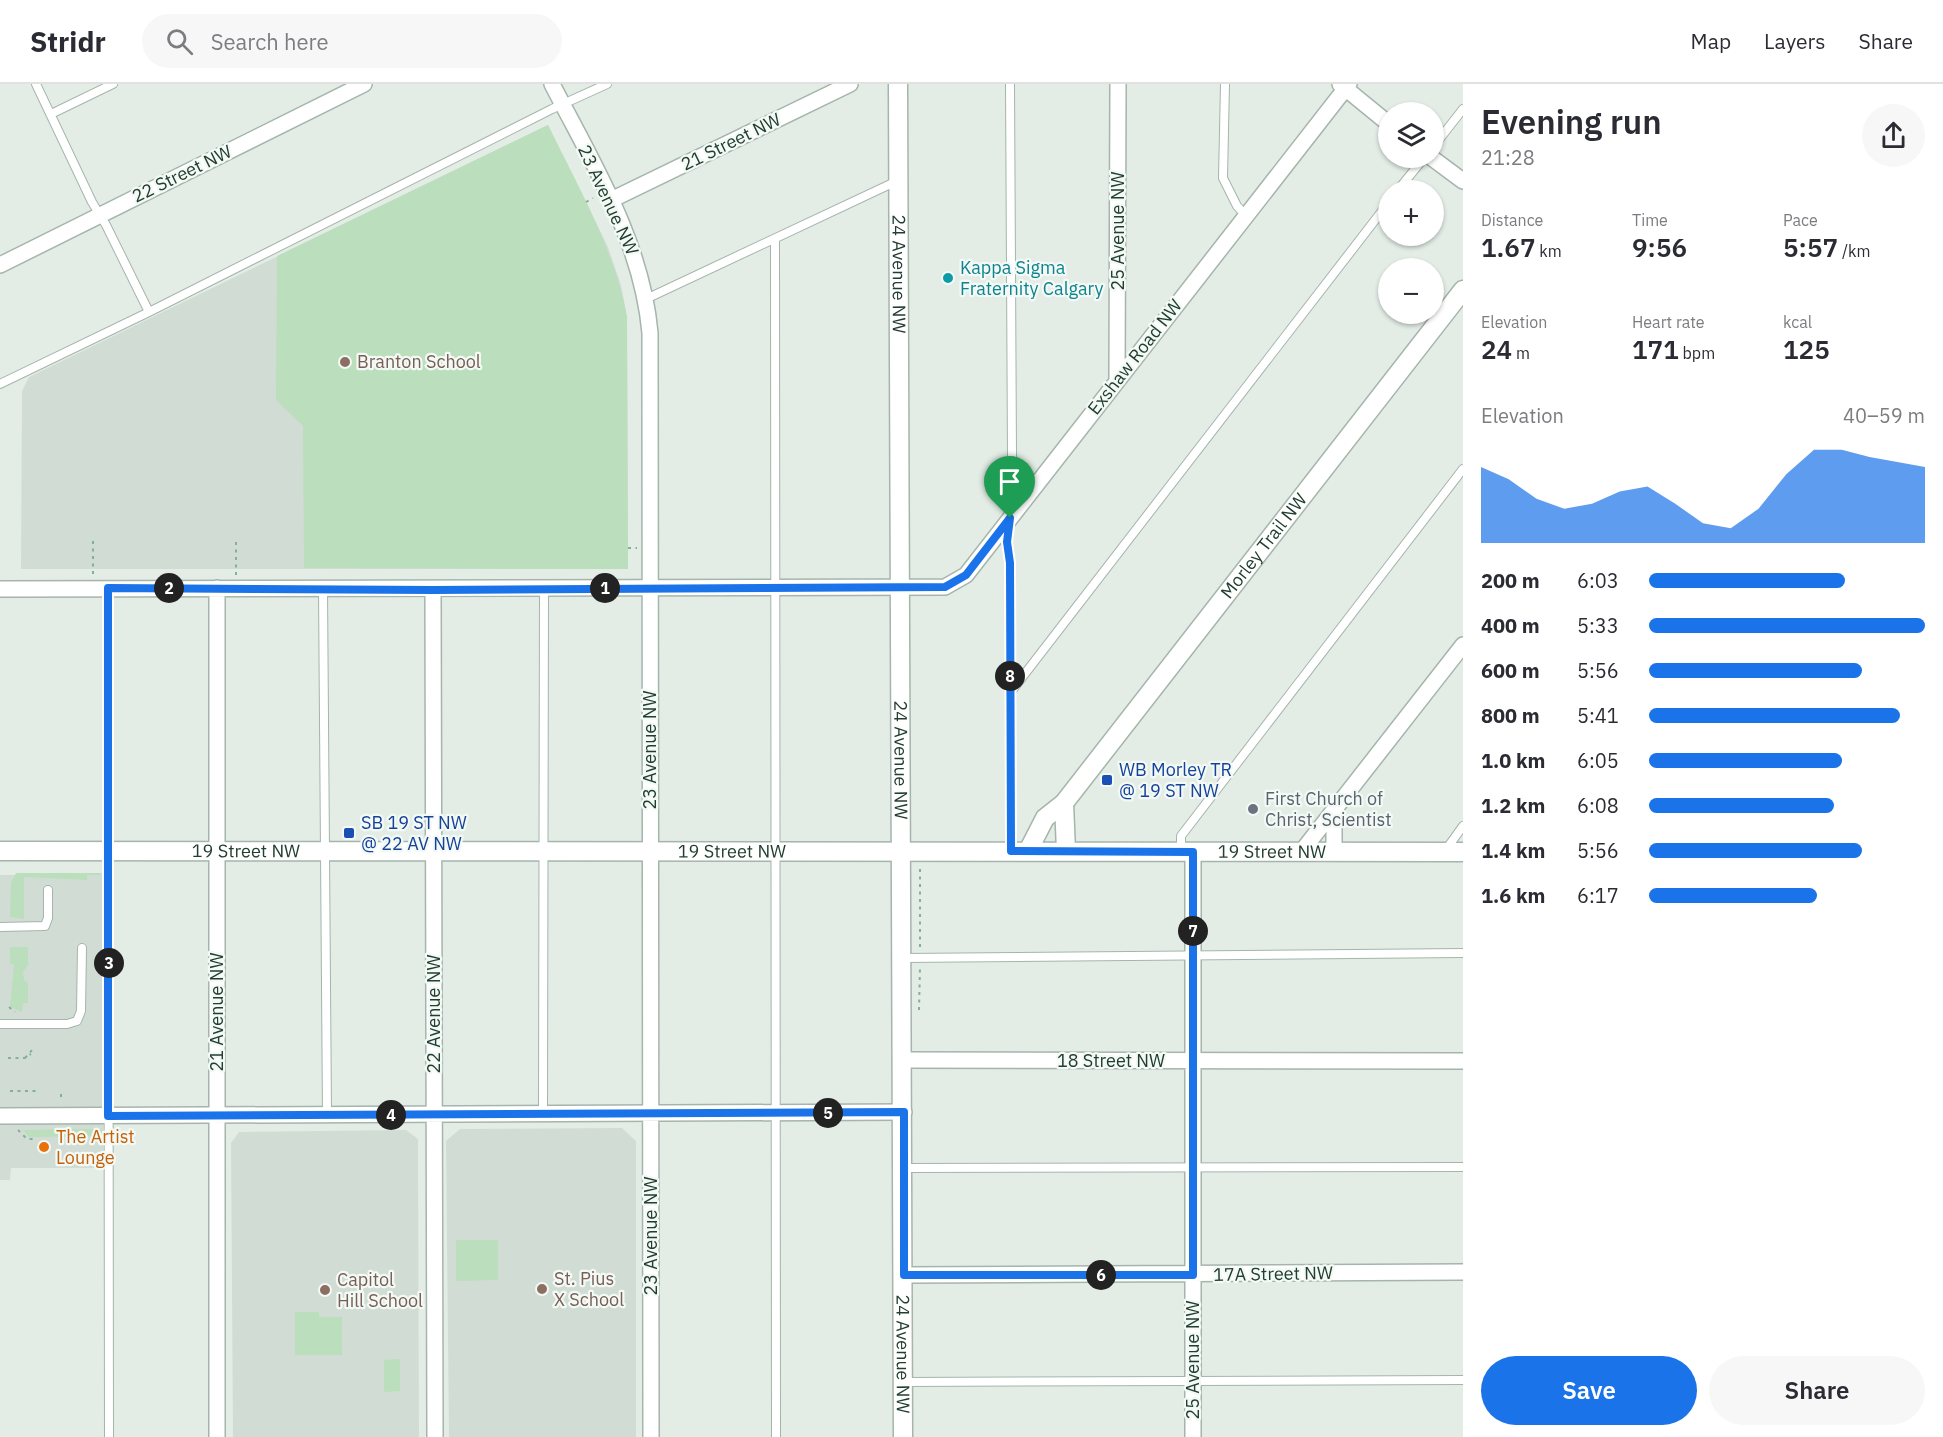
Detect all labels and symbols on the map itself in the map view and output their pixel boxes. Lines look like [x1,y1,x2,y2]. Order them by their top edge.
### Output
street label: 21 Street NW [677,107,784,176]
street label: 22 Street NW [128,139,235,208]
street label: 23 Avenue NW [573,141,644,259]
street label: 25 Avenue NW [1106,172,1129,290]
street label: 24 Avenue NW [887,214,911,334]
place label: Kappa Sigma Fraternity Calgary [960,256,1103,300]
marker: Kappa Sigma Fraternity Calgary [941,271,955,285]
street label: Exshaw Road NW [1082,294,1187,419]
place label: Branton School [357,350,481,373]
marker: Branton School [338,355,352,369]
pin [984,456,1035,518]
street label: Morley Trail NW [1215,488,1312,603]
pin: 2 [154,573,184,603]
pin: 1 [590,573,620,603]
pin: 8 [995,661,1025,691]
street label: 23 Avenue NW [638,691,661,809]
street label: 24 Avenue NW [889,700,913,820]
place label: WB Morley TR @ 19 ST NW [1119,758,1232,802]
marker: WB Morley TR @ 19 ST NW [1100,773,1114,787]
place label: First Church of Christ, Scientist [1265,787,1392,831]
marker: First Church of Christ, Scientist [1246,802,1260,816]
place label: SB 19 ST NW @ 22 AV NW [361,811,467,855]
marker: SB 19 ST NW @ 22 AV NW [342,826,356,840]
street label: 19 Street NW [192,839,300,862]
street label: 19 Street NW [678,839,786,863]
street label: 19 Street NW [1218,840,1326,863]
pin: 7 [1178,916,1208,946]
pin: 3 [94,948,124,978]
street label: 21 Avenue NW [205,953,228,1071]
street label: 22 Avenue NW [422,955,445,1073]
street label: 18 Street NW [1057,1049,1165,1072]
pin: 5 [813,1098,843,1128]
pin: 4 [376,1100,406,1130]
place label: The Artist Lounge [56,1125,135,1169]
marker: The Artist Lounge [37,1140,51,1154]
street label: 23 Avenue NW [639,1177,662,1295]
pin: 6 [1086,1260,1116,1290]
street label: 17A Street NW [1213,1261,1333,1286]
place label: St. Pius X School [554,1267,624,1311]
place label: Capitol Hill School [337,1268,423,1312]
marker: St. Pius X School [535,1282,549,1296]
marker: Capitol Hill School [318,1283,332,1297]
street label: 24 Avenue NW [891,1294,915,1414]
street label: 25 Avenue NW [1181,1301,1204,1419]

